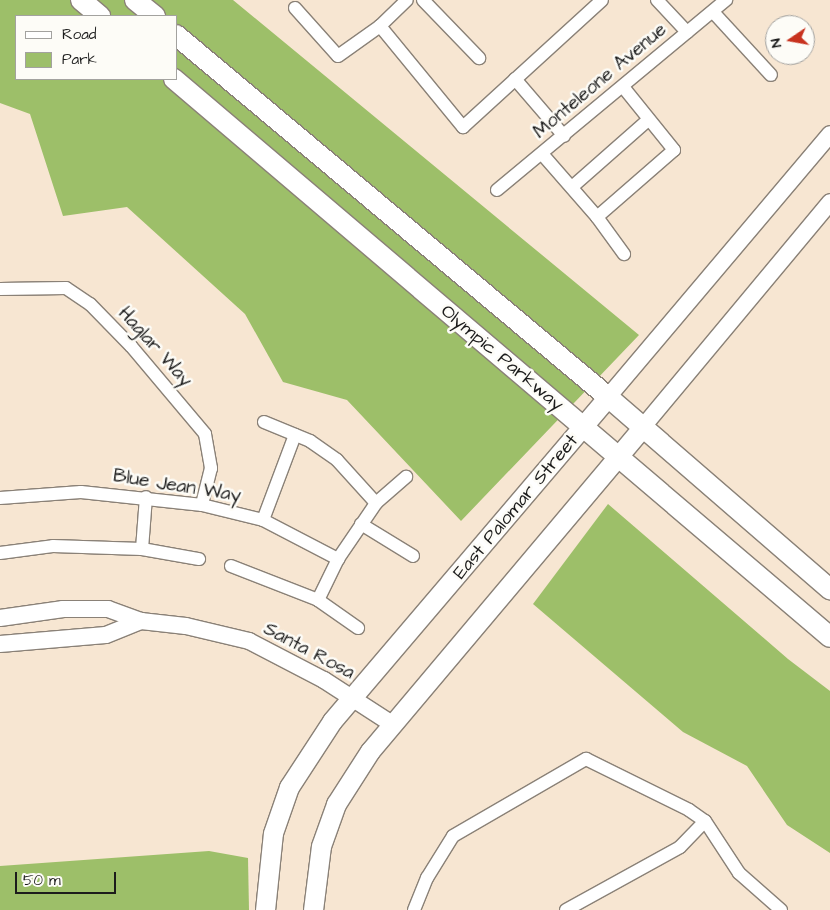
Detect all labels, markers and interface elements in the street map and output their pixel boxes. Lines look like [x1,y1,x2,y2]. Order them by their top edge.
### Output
legend [15,15,178,80]
north arrow [765,15,815,65]
street label: Monteleone Avenue [529,19,671,143]
text: Road [62,24,96,45]
text: N [766,37,787,49]
text: Park [62,49,97,70]
street label: Olympic Parkway [436,300,568,416]
street label: Haglar Way [113,302,197,392]
street label: East Palomar Street [449,430,583,584]
street label: Blue Jean Way [111,465,243,507]
street label: Santa Rosa [260,618,358,684]
scale bar [18,862,119,894]
text: 50 m [23,870,61,891]

